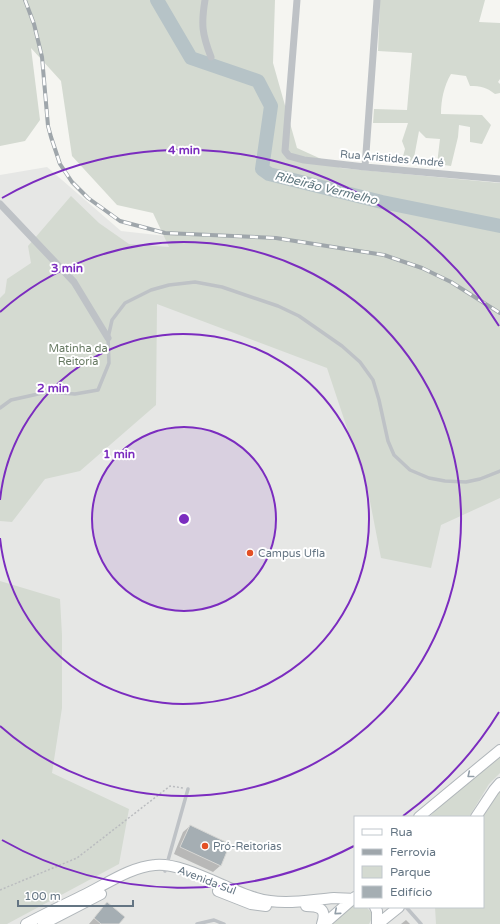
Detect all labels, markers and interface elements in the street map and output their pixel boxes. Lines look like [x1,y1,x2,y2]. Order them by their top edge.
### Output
text: 4 min [168,143,200,157]
street label: Rua Aristides André [339,147,444,170]
water label: Ribeirão Vermelho [273,168,379,208]
text: 3 min [51,261,83,275]
park label: Matinha da Reitoria [48,342,108,368]
text: 2 min [37,381,69,395]
text: 1 min [103,447,135,461]
centre of rings [177,512,191,526]
place label: Campus Ufla [258,547,325,560]
marker: Campus Ufla [245,548,255,558]
one-way arrow [467,770,475,777]
legend [354,816,484,908]
text: Rua [390,825,413,839]
place label: Pró-Reitorias [213,840,282,853]
marker: Pró-Reitorias [200,841,210,851]
text: Ferrovia [390,845,436,859]
street label: Avenida Sul [176,863,238,898]
text: Parque [390,865,431,879]
scale bar [18,882,133,908]
text: Edifício [390,885,432,899]
text: 100 m [24,889,61,903]
one-way arrow [335,907,342,914]

